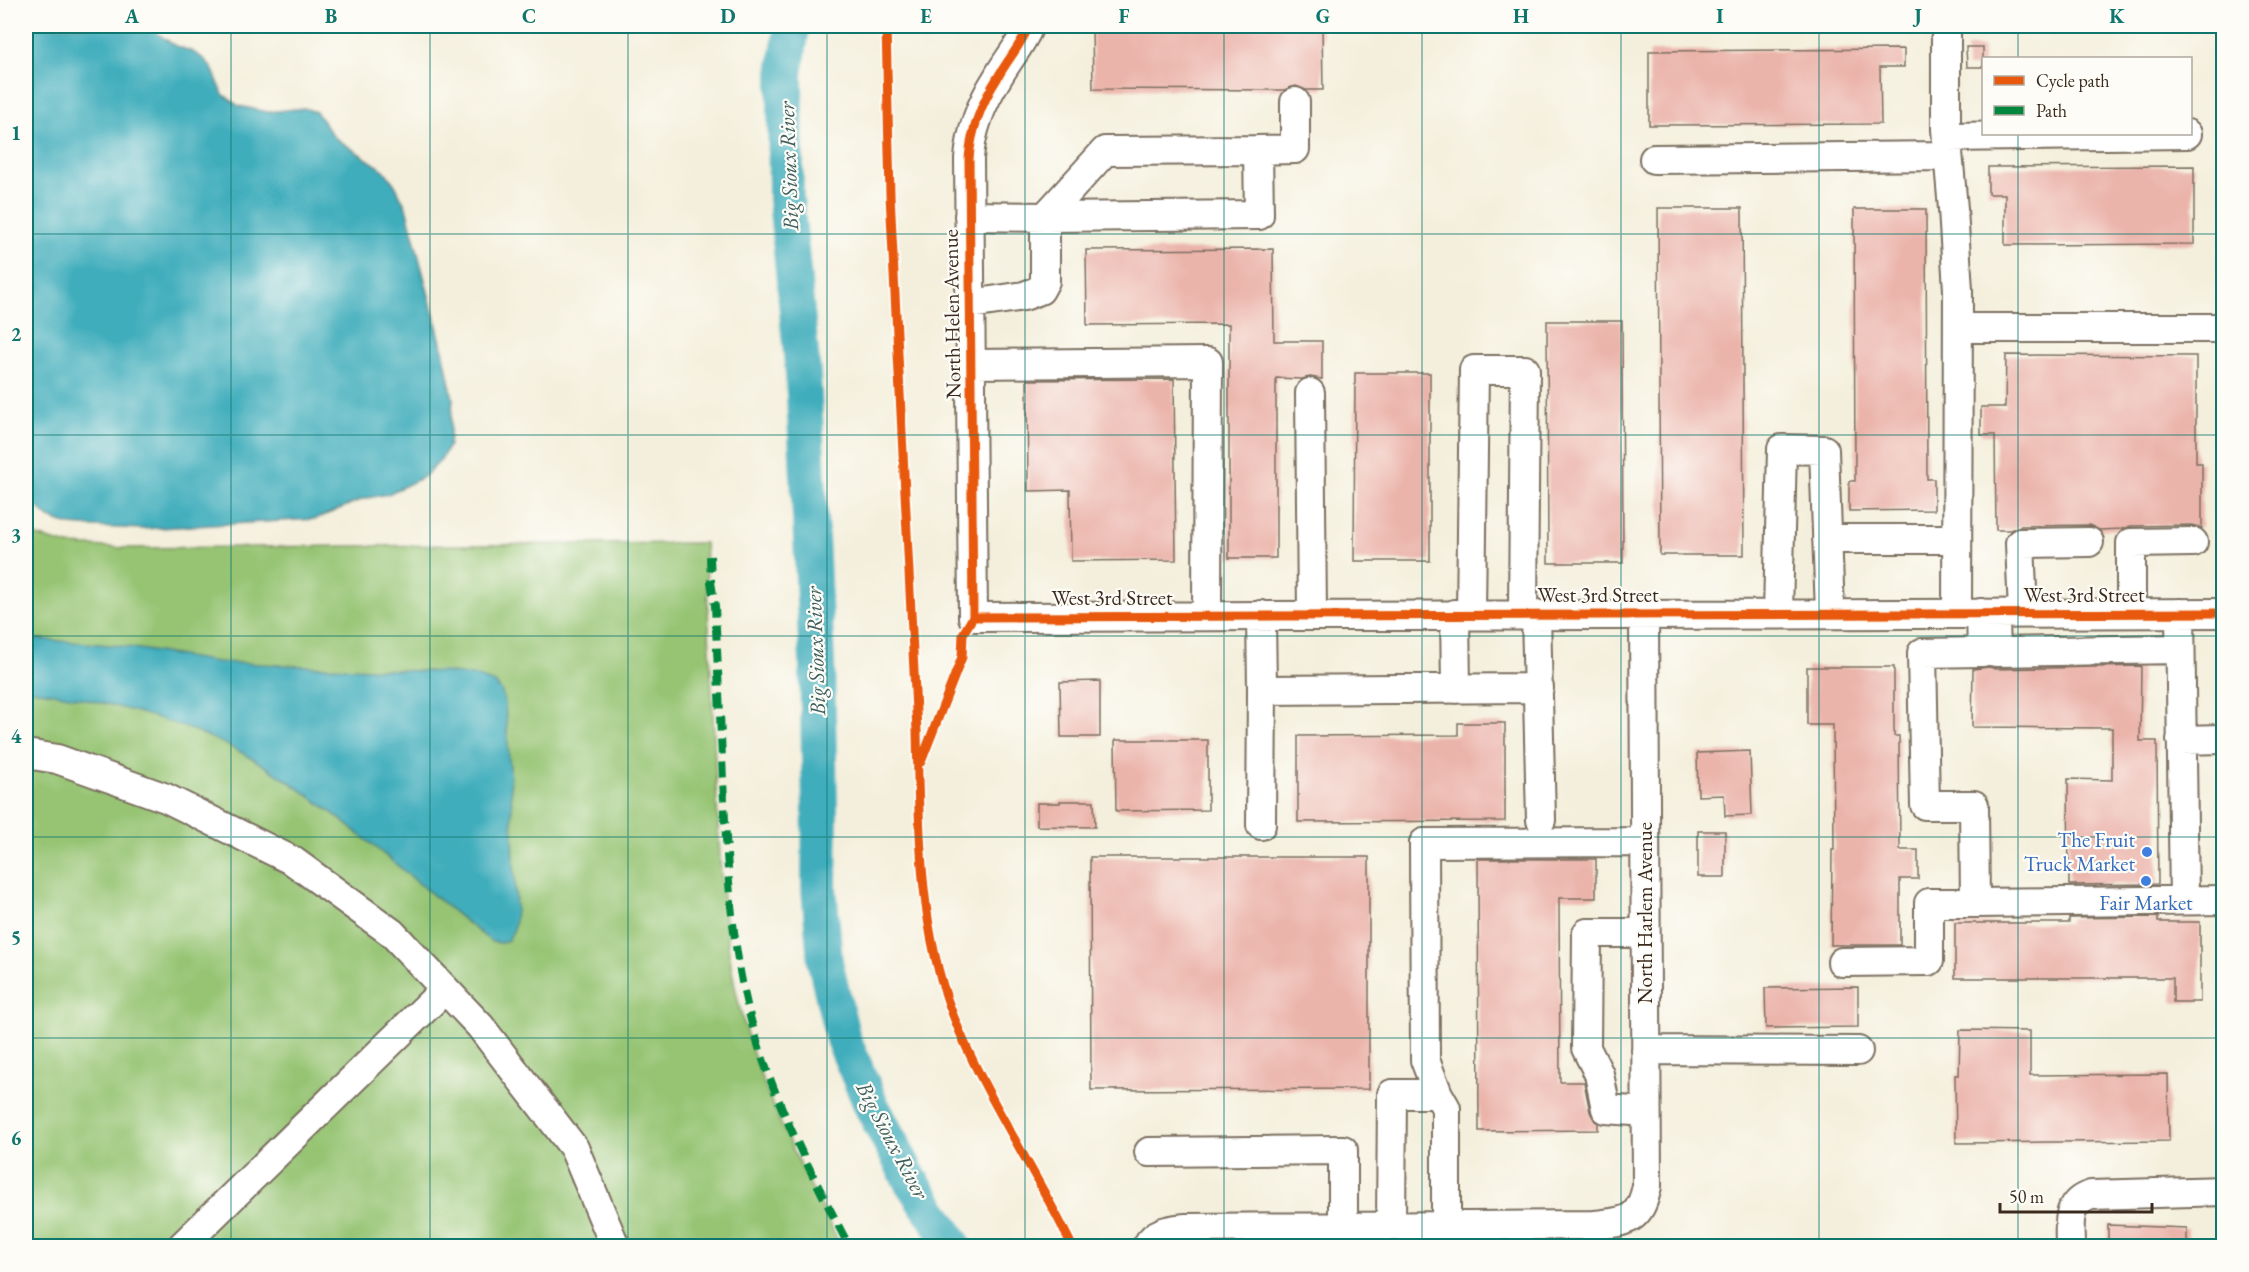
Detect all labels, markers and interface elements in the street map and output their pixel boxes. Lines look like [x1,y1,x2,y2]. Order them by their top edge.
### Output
text: A [124,3,140,29]
text: B [325,3,337,29]
text: C [522,3,536,29]
text: D [720,3,736,29]
text: E [920,3,932,29]
text: F [1119,3,1130,29]
text: G [1316,3,1330,29]
text: H [1513,3,1529,29]
text: I [1716,3,1724,29]
text: J [1912,3,1922,29]
text: K [2109,3,2125,29]
legend [1982,57,2192,135]
text: Cycle path [2036,69,2110,92]
water label: Big Sioux River [772,99,805,232]
text: Path [2036,99,2067,122]
text: 1 [11,120,21,146]
street label: North Helen Avenue [937,229,966,399]
text: 2 [11,321,22,347]
text: 3 [11,522,21,548]
street label: West 3rd Street [1538,581,1659,608]
street label: West 3rd Street [2024,581,2145,608]
water label: Big Sioux River [799,584,832,717]
street label: West 3rd Street [1052,584,1173,611]
text: 4 [11,723,22,749]
street label: North Harlem Avenue [1631,822,1658,1004]
place label: The Fruit Truck Market [2024,826,2135,877]
marker: The Fruit Truck Market [2140,845,2154,859]
marker: Fair Market [2139,874,2153,888]
place label: Fair Market [2099,889,2193,916]
text: 5 [11,924,21,950]
water label: Big Sioux River [849,1076,936,1205]
text: 6 [11,1125,22,1151]
scale bar [2000,1176,2152,1214]
text: 50 m [2009,1185,2044,1208]

